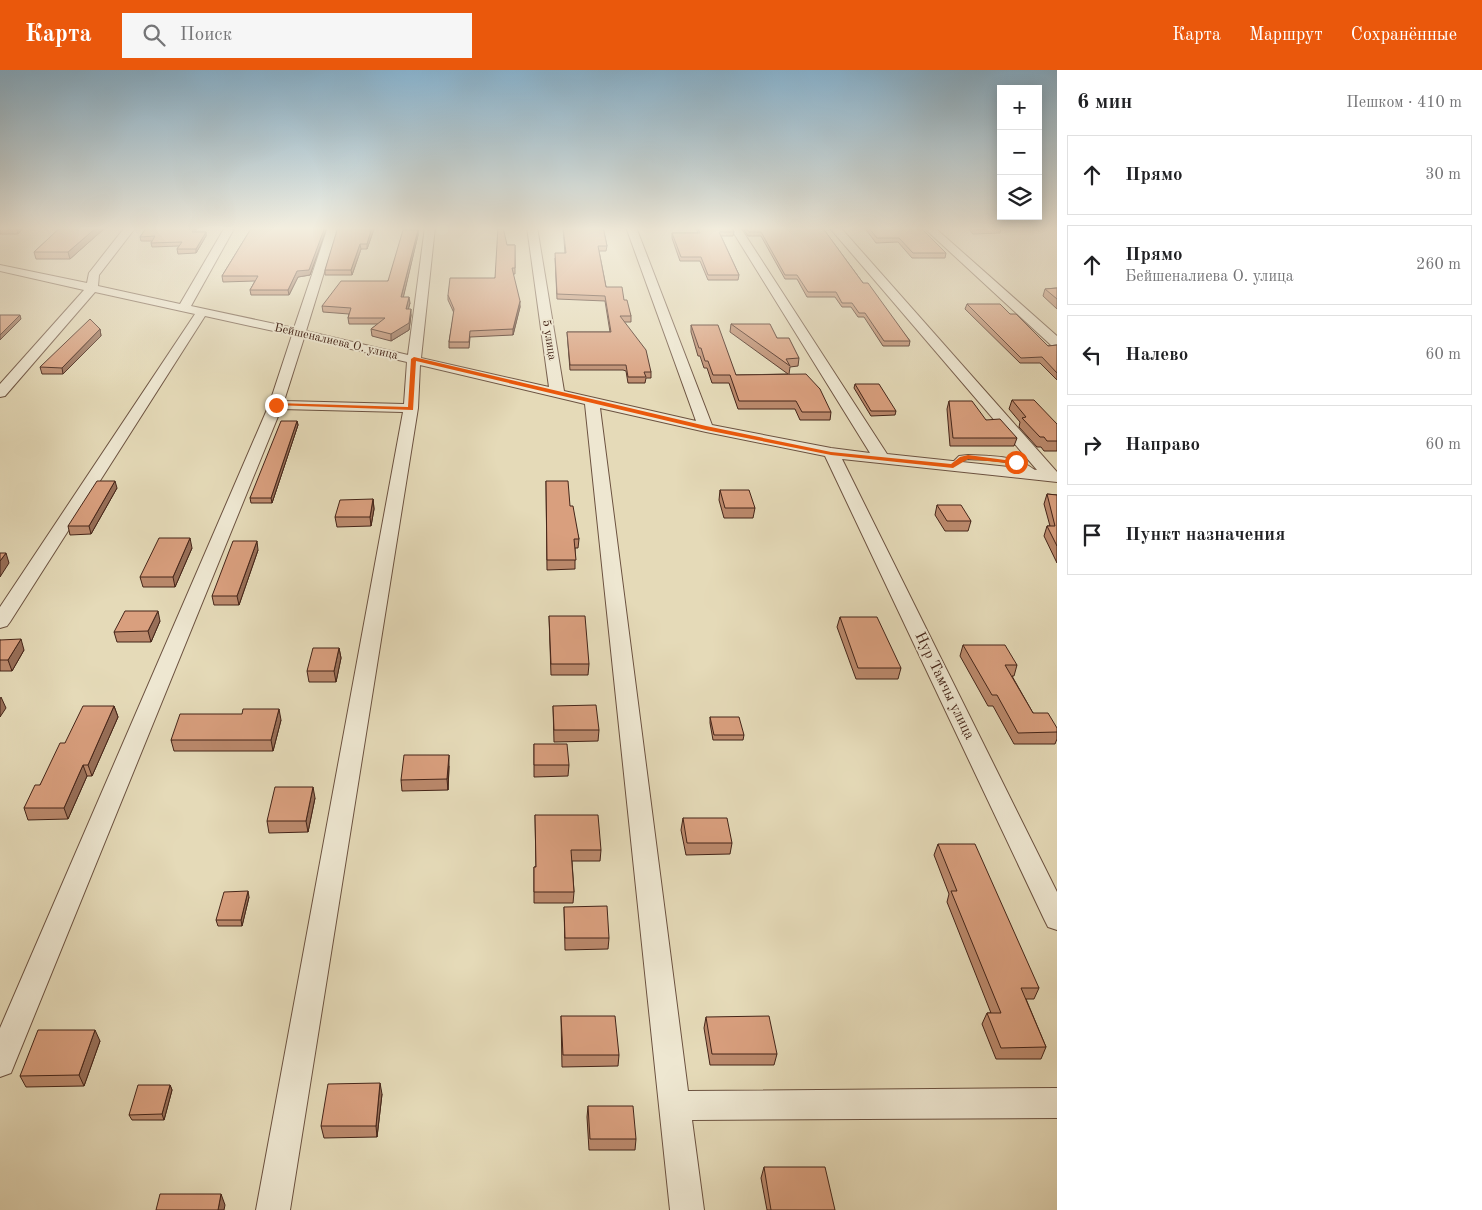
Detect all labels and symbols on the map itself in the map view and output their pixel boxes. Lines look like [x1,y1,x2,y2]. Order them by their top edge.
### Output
street label: 5 улица [540,319,559,361]
street label: Бейшеналиева О. улица [273,322,399,362]
route end [265,394,288,417]
route start [1005,451,1028,474]
street label: Нур Тамчы улица [911,630,977,743]

